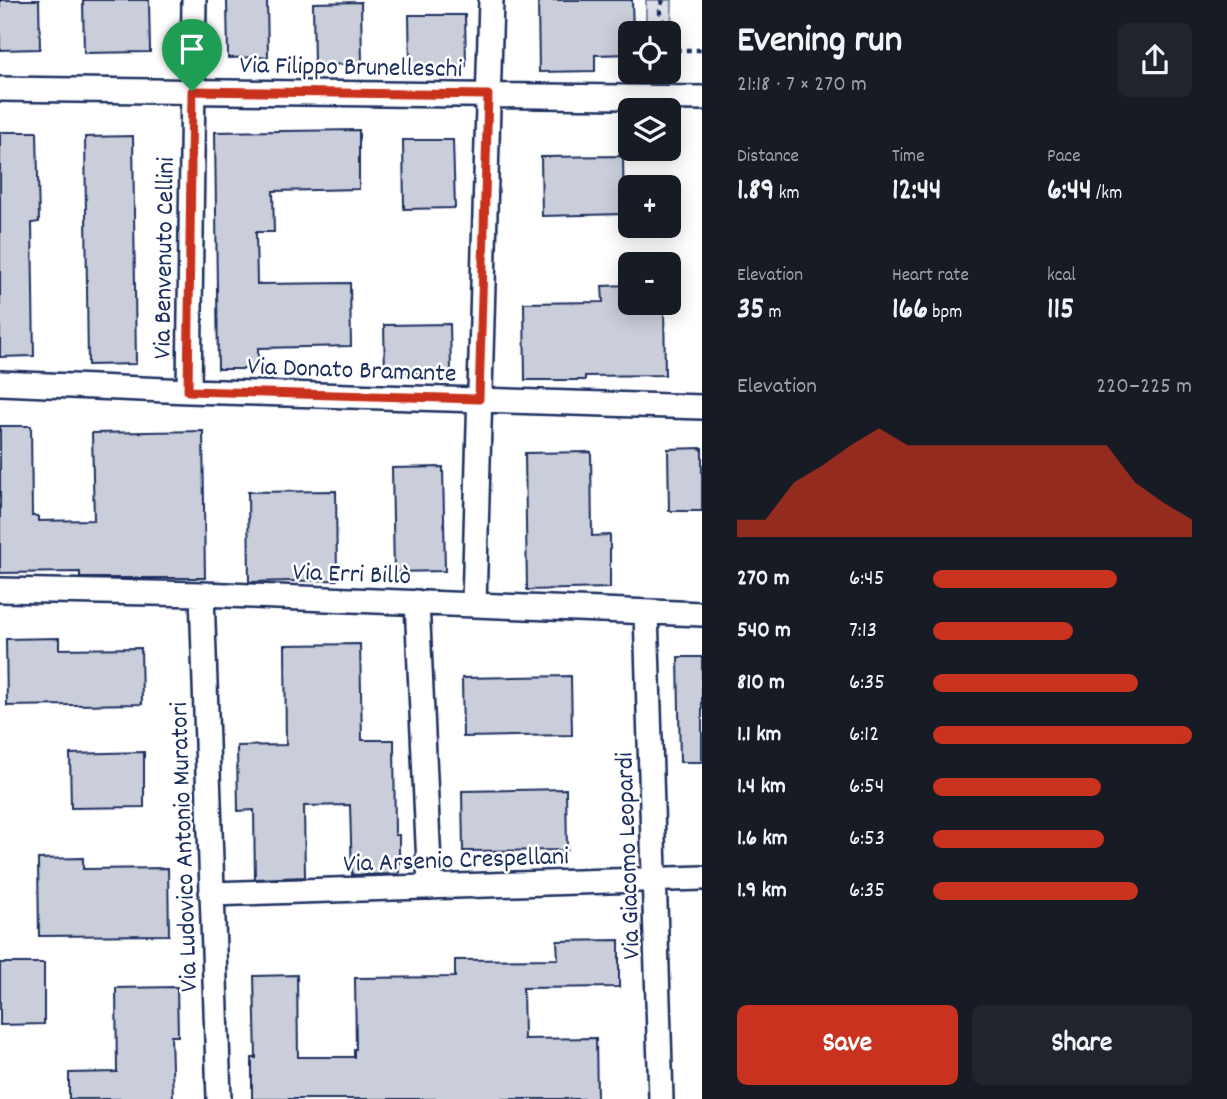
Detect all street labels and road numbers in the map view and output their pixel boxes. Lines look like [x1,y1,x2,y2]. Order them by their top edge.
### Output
street label: Via Filippo Brunelleschi [239,48,463,89]
street label: Via Benvenuto Cellini [145,157,186,359]
street label: Via Donato Bramante [247,349,457,394]
street label: Via Erri Billò [292,555,412,596]
street label: Via Ludovico Antonio Muratori [162,701,209,992]
street label: Via Giacomo Leopardi [607,751,652,960]
street label: Via Arsenio Crespellani [343,839,570,884]

